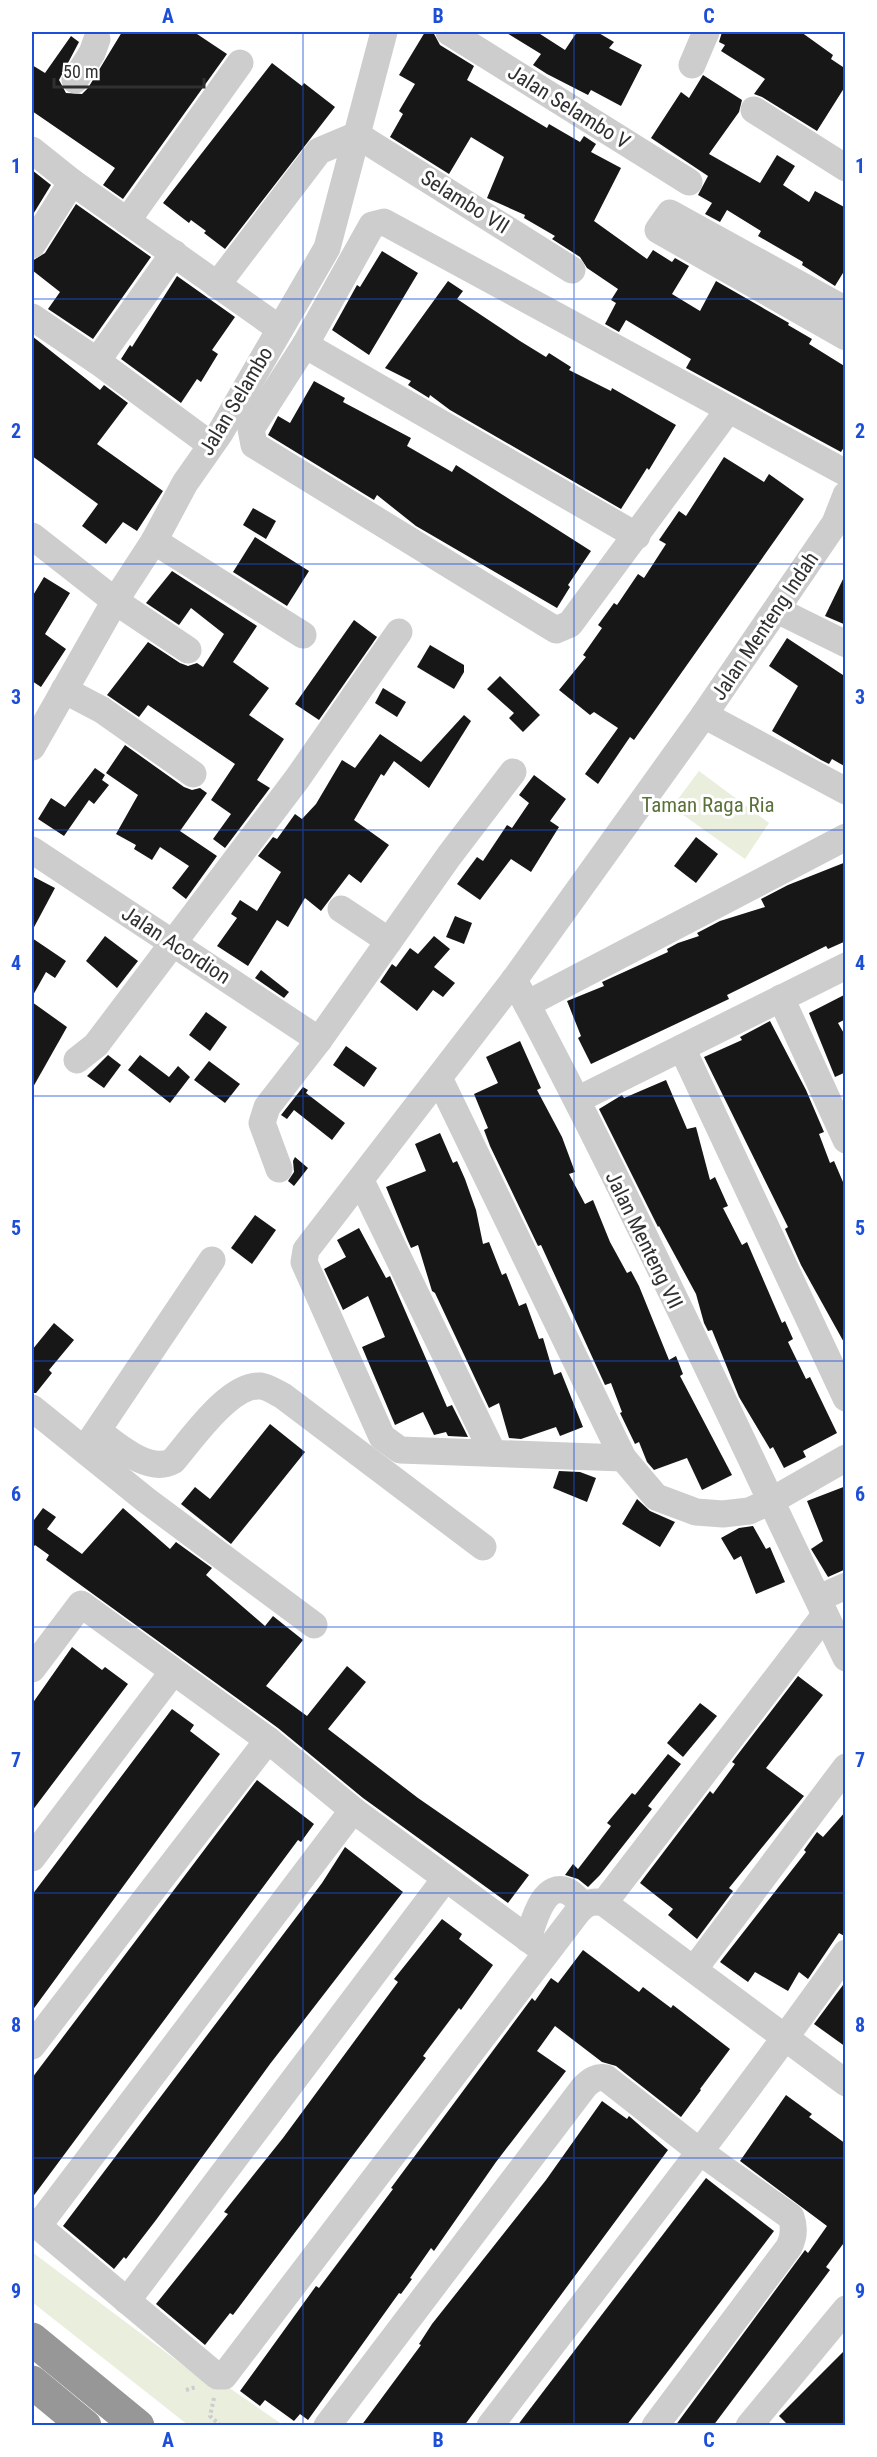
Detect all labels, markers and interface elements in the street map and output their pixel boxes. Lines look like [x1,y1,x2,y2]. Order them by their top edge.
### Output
text: A [162,4,174,28]
text: B [432,4,444,28]
text: C [703,4,715,28]
scale bar [54,51,204,89]
street label: Jalan Selambo V [504,60,634,154]
text: 50 m [63,61,98,82]
text: 1 [11,154,21,178]
text: 1 [855,154,865,178]
street label: Selambo VII [416,165,514,239]
street label: Jalan Selambo [194,342,278,460]
text: 2 [11,419,21,443]
text: 2 [855,419,865,443]
street label: Jalan Menteng Indah [707,547,823,705]
text: 3 [11,685,21,709]
text: 3 [855,685,865,709]
park label: Taman Raga Ria [641,793,775,817]
street label: Jalan Acordion [117,901,235,989]
text: 4 [11,951,21,975]
text: 4 [855,951,865,975]
street label: Jalan Menteng VII [600,1167,688,1313]
text: 5 [11,1216,21,1240]
text: 5 [855,1216,865,1240]
text: 6 [11,1482,21,1506]
text: 6 [855,1482,865,1506]
text: 7 [11,1748,21,1772]
text: 7 [855,1748,865,1772]
text: 8 [11,2013,21,2037]
text: 8 [855,2013,865,2037]
text: 9 [11,2279,21,2303]
text: 9 [855,2279,865,2303]
text: A [162,2428,174,2452]
text: B [432,2428,444,2452]
text: C [703,2428,715,2452]

